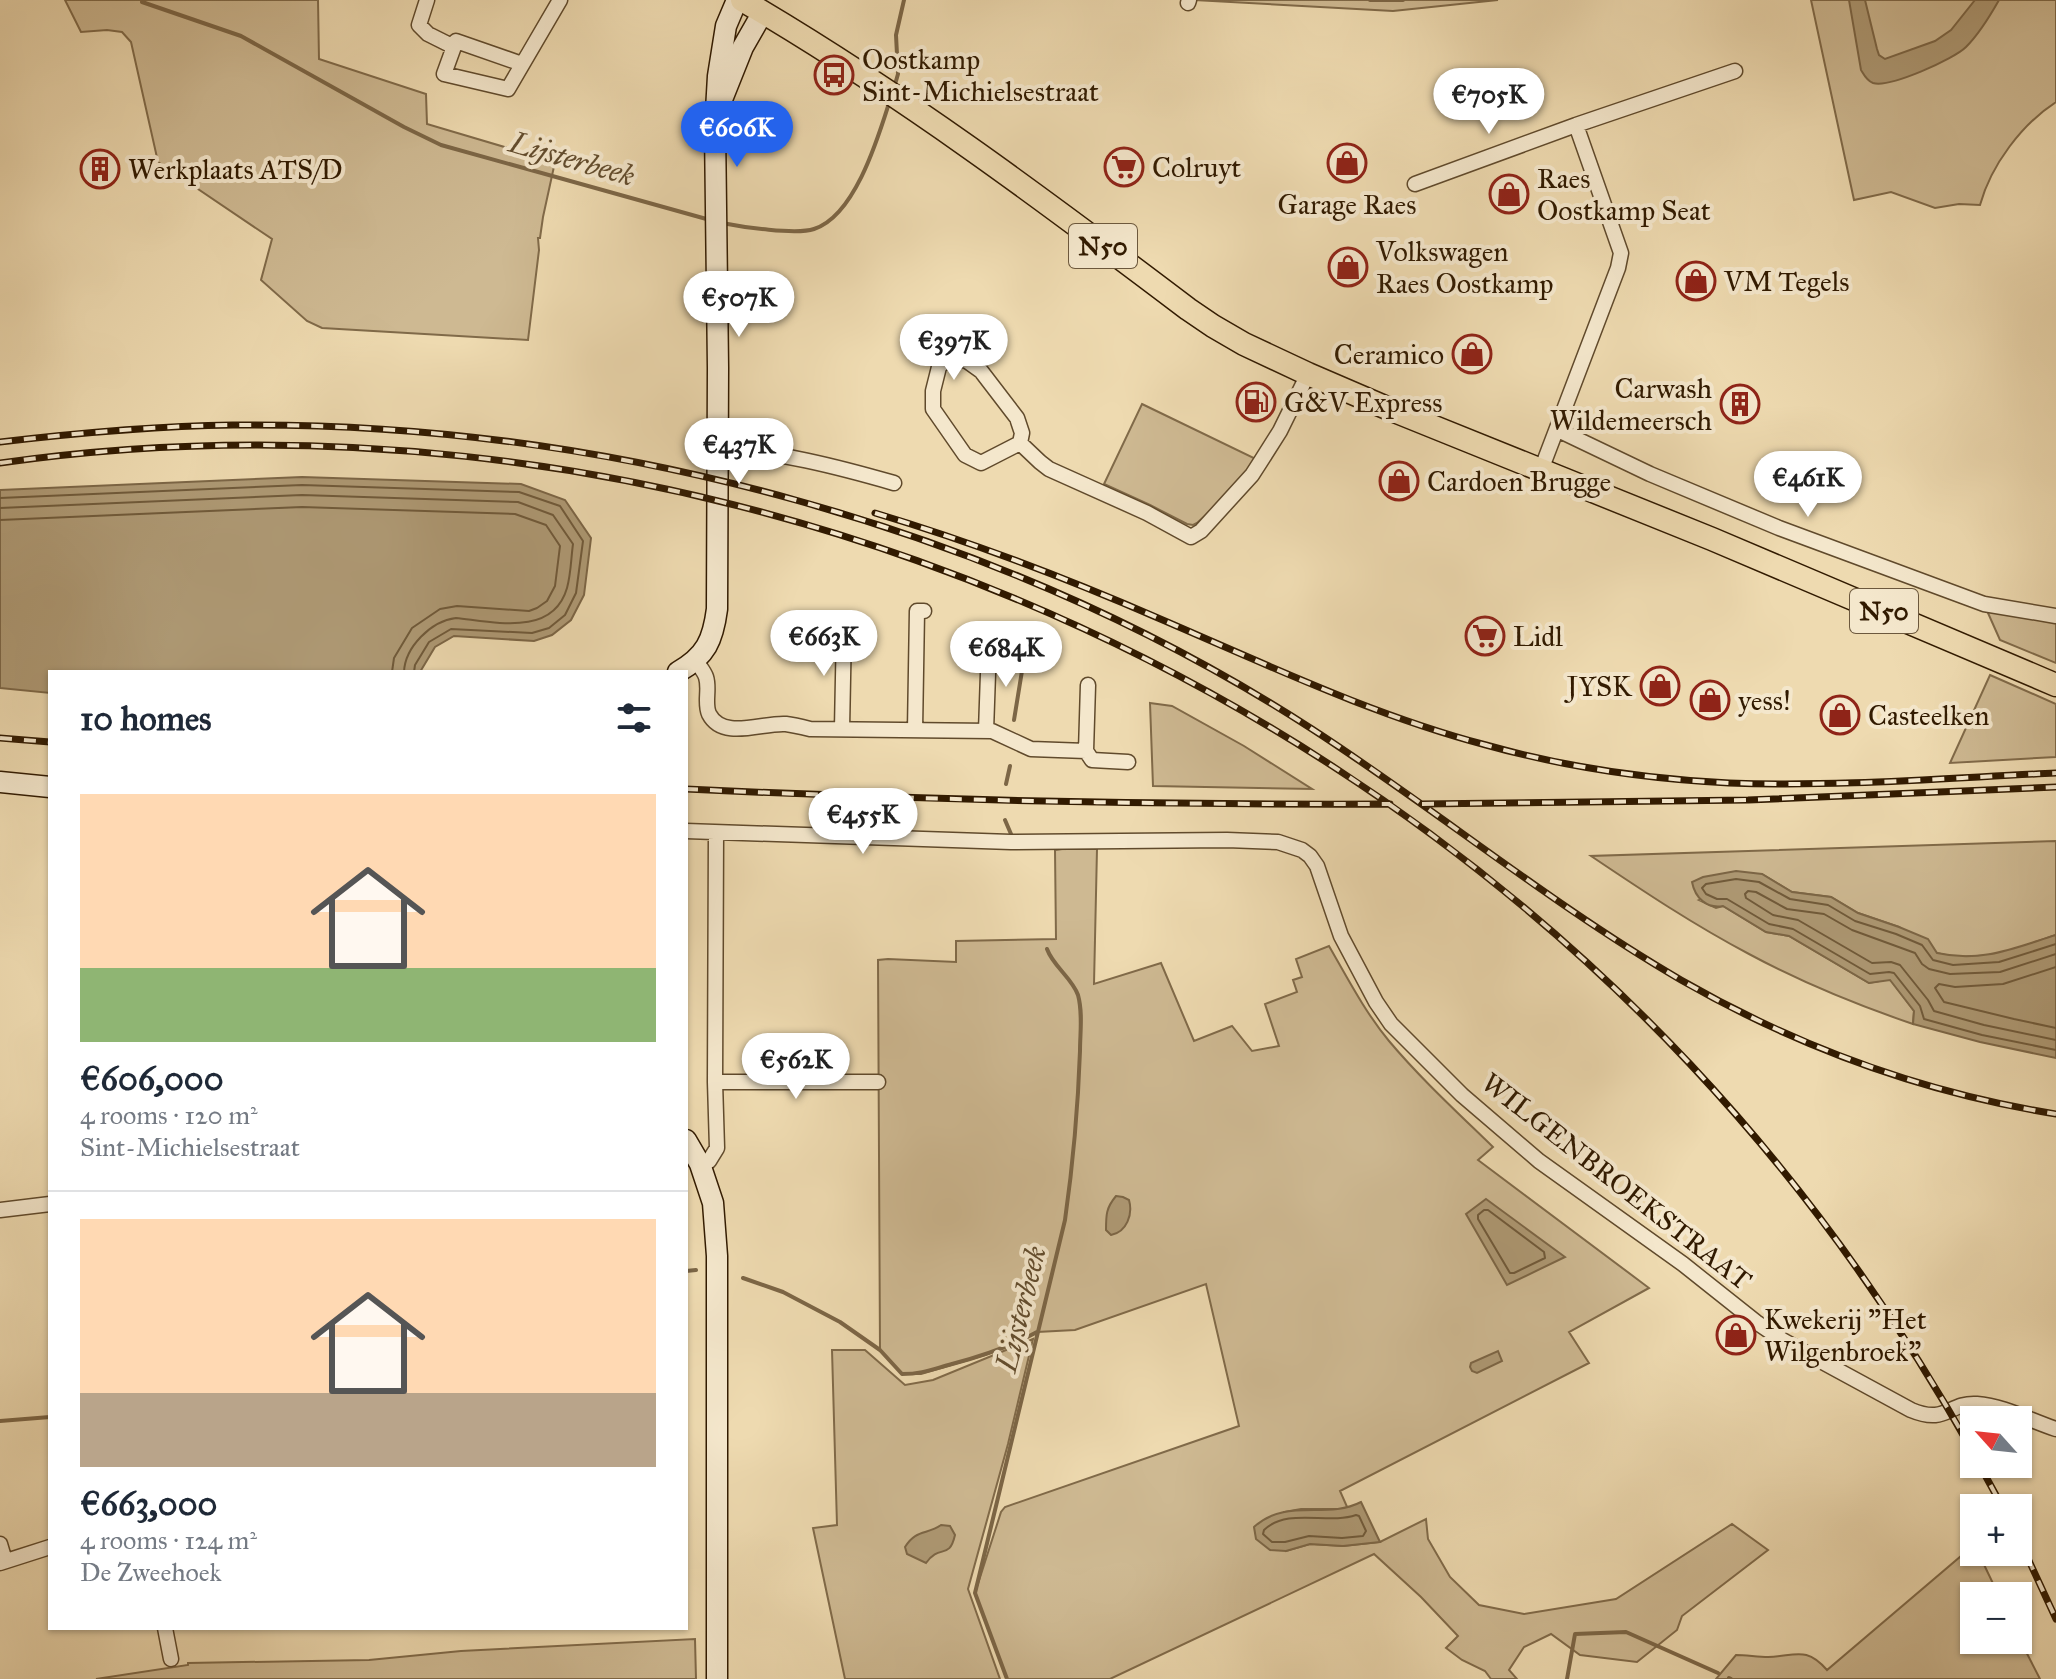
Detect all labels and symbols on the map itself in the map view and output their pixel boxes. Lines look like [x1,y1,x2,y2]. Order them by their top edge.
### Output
place label: Oostkamp Sint-Michielsestraat [862,42,1099,109]
bus stop icon: Oostkamp Sint-Michielsestraat [813,54,855,96]
pin: €705K [1433,68,1545,136]
pin: €606K [681,101,793,169]
water label: Lijsterbeek [503,123,639,194]
shop icon: Garage Raes [1326,142,1368,184]
supermarket icon: Colruyt [1103,146,1145,188]
building icon: Werkplaats ATS/D [79,148,121,190]
place label: Colruyt [1152,150,1241,185]
place label: Werkplaats ATS/D [128,152,343,187]
place label: Raes Oostkamp Seat [1537,161,1711,228]
shop icon: Raes Oostkamp Seat [1488,173,1530,215]
place label: Garage Raes [1278,187,1416,222]
road number: N50 [1069,224,1137,268]
place label: Volkswagen Raes Oostkamp [1375,234,1554,301]
shop icon: Volkswagen Raes Oostkamp [1327,246,1369,288]
shop icon: VM Tegels [1675,260,1717,302]
place label: VM Tegels [1723,264,1849,299]
pin: €507K [683,271,795,339]
pin: €397K [898,314,1010,382]
shop icon: Ceramico [1451,333,1493,375]
place label: Ceramico [1334,337,1444,372]
place label: Carwash Wildemeersch [1550,371,1712,438]
fuel station icon: G&V Express [1235,381,1277,423]
building icon: Carwash Wildemeersch [1719,383,1761,425]
place label: G&V Express [1284,385,1442,420]
pin: €437K [683,418,795,486]
pin: €461K [1752,451,1864,519]
shop icon: Cardoen Brugge [1378,460,1420,502]
place label: Cardoen Brugge [1427,464,1611,499]
road number: N50 [1850,589,1918,633]
pin: €663K [768,610,880,678]
supermarket icon: Lidl [1464,615,1506,657]
place label: Lidl [1513,619,1563,654]
pin: €684K [950,621,1062,689]
shop icon: JYSK [1639,665,1681,707]
place label: JYSK [1564,669,1633,704]
shop icon: yess! [1689,679,1731,721]
place label: yess! [1738,683,1791,718]
shop icon: Casteelken [1819,694,1861,736]
place label: Casteelken [1868,698,1990,733]
pin: €455K [807,788,919,856]
pin: €562K [740,1033,852,1101]
street label: WILGENBROEKSTRAAT [1475,1065,1759,1298]
water label: Lijsterbeek [988,1242,1054,1378]
place label: Kwekerij "Het Wilgenbroek" [1764,1302,1927,1369]
shop icon: Kwekerij "Het Wilgenbroek" [1715,1314,1757,1356]
north arrow [1960,1406,2032,1478]

